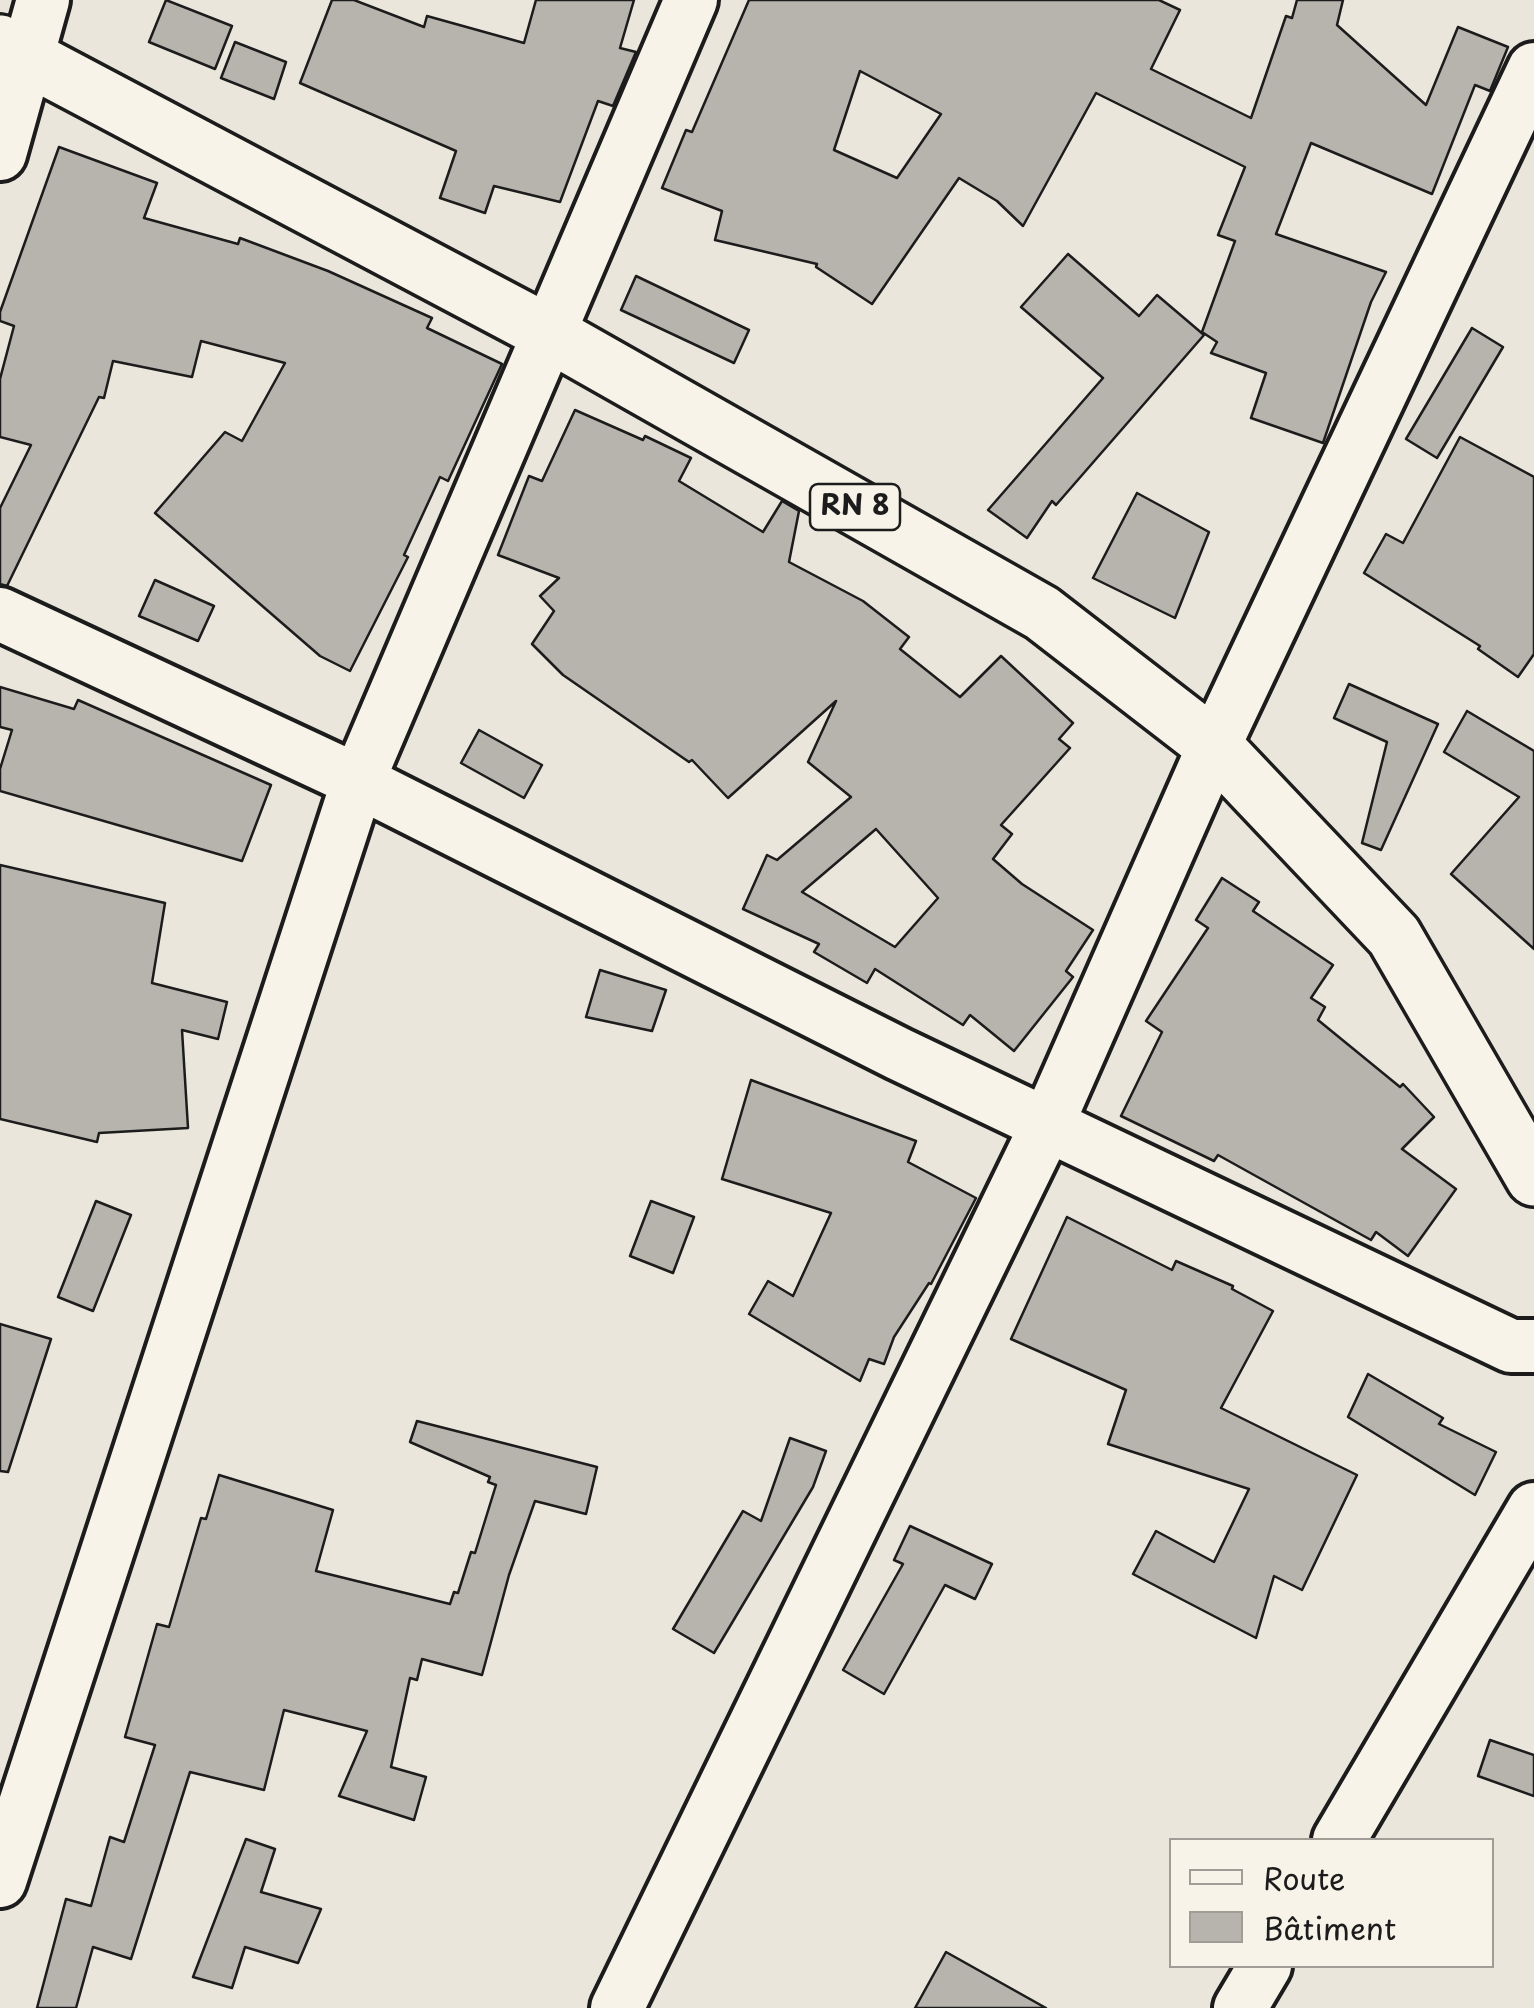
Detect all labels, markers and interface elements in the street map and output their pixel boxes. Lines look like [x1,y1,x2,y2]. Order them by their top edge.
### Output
road number: RN 8 [810,484,900,530]
legend [1169,1838,1494,1968]
text: Route [1263,1855,1345,1900]
text: Bâtiment [1263,1905,1396,1950]

